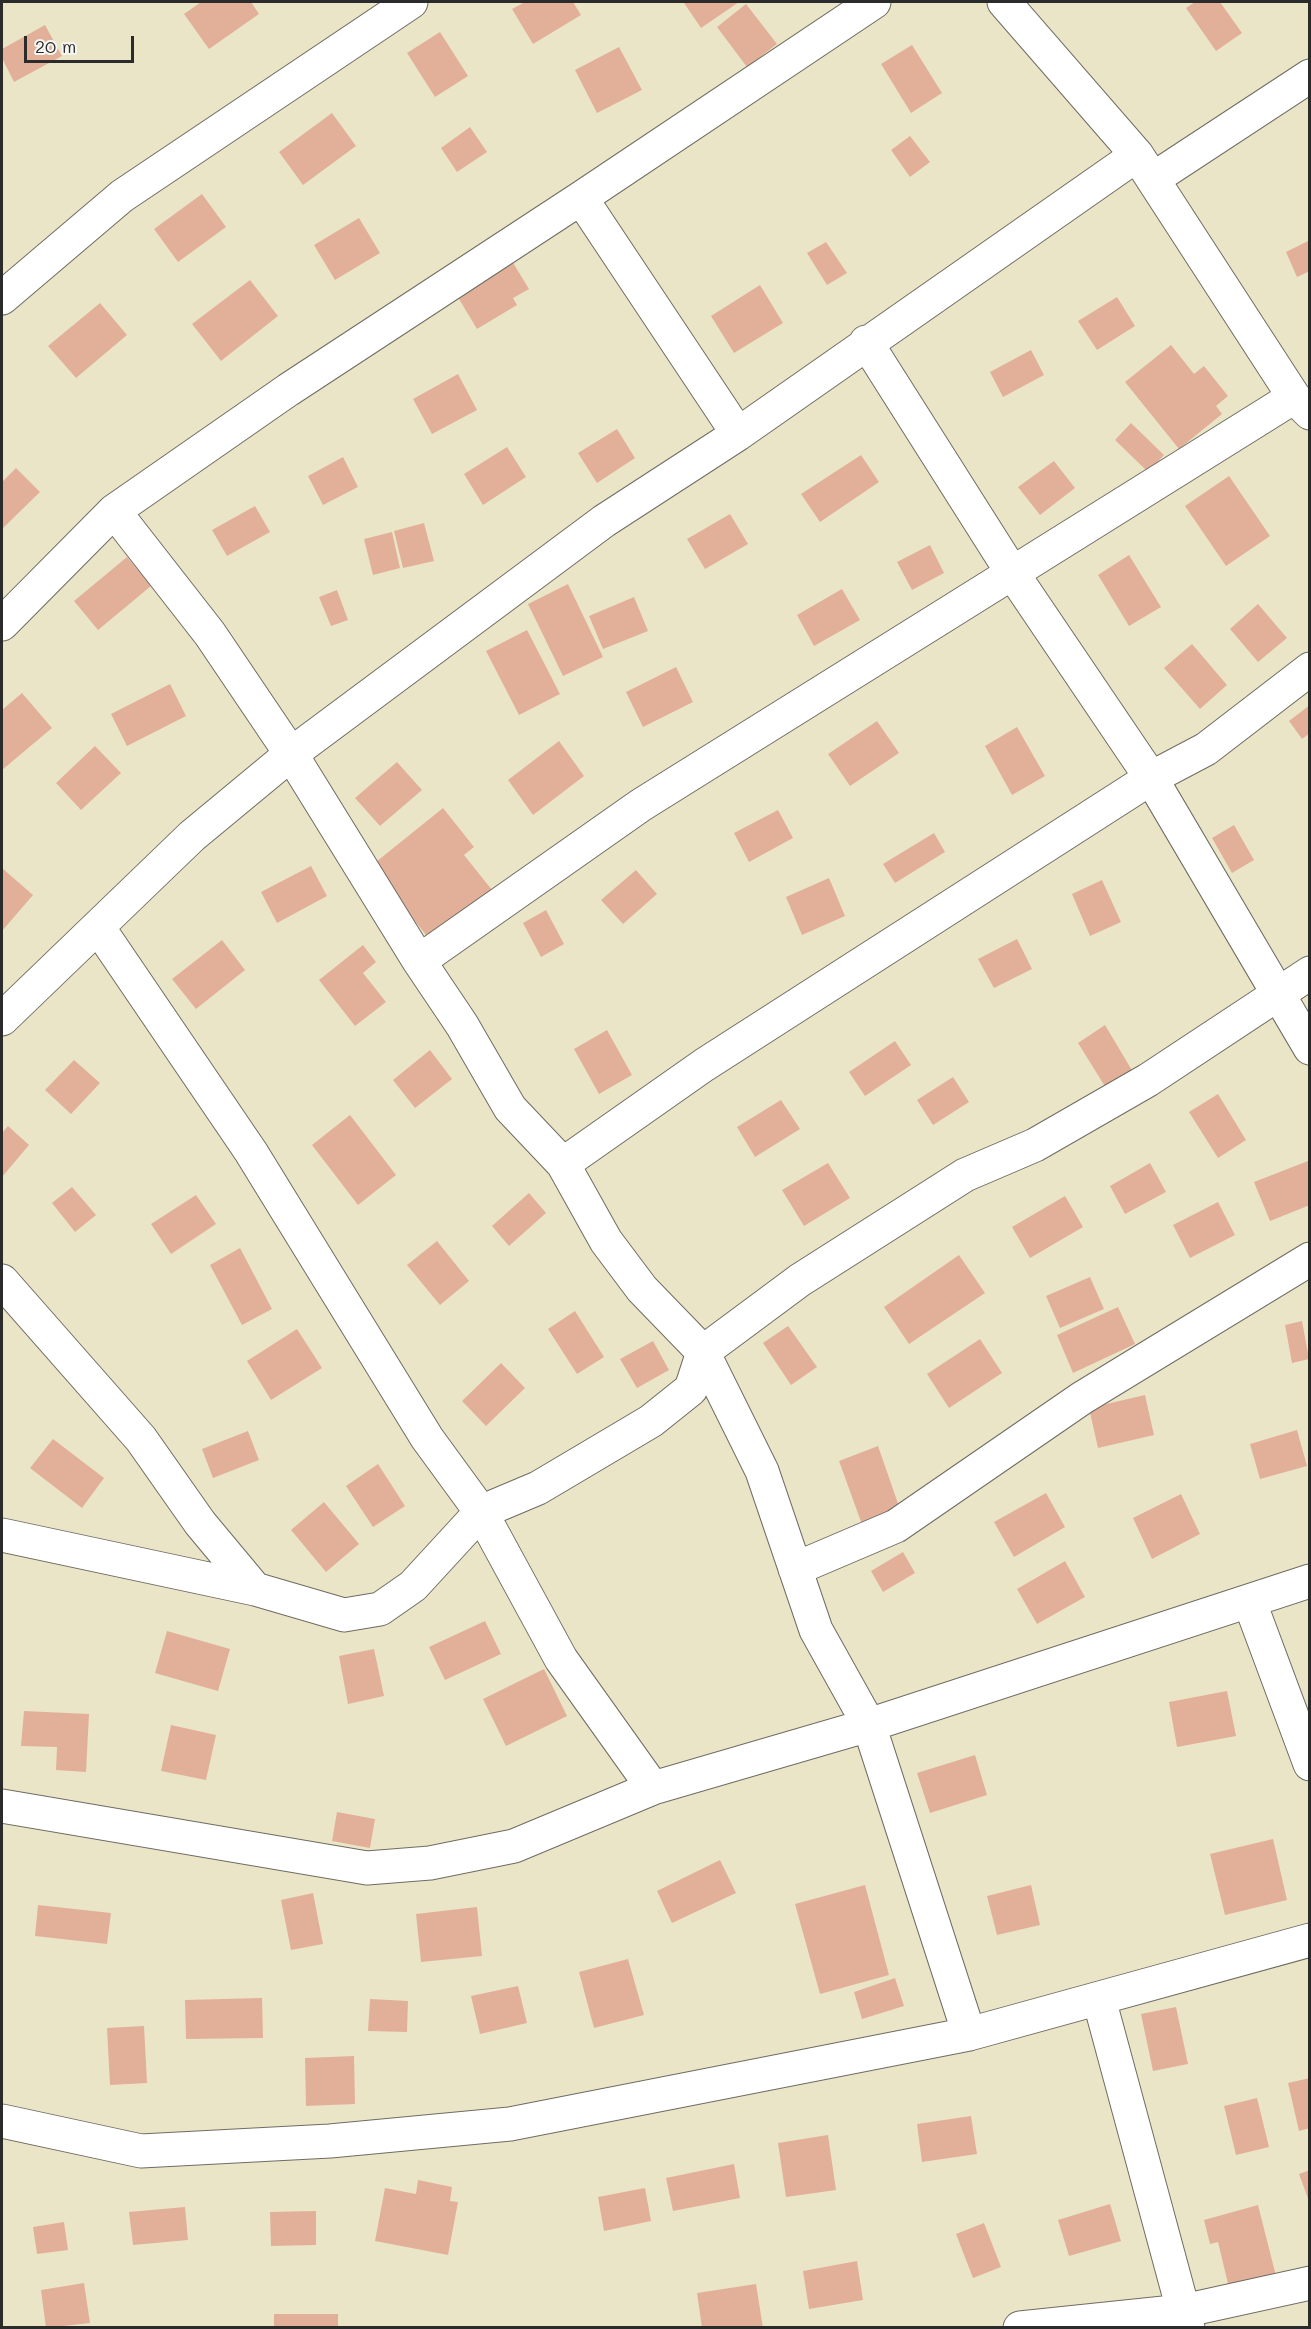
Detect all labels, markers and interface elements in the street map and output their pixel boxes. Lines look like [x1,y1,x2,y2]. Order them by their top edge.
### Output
scale bar [27,24,136,62]
text: 20 m [35,34,76,58]

